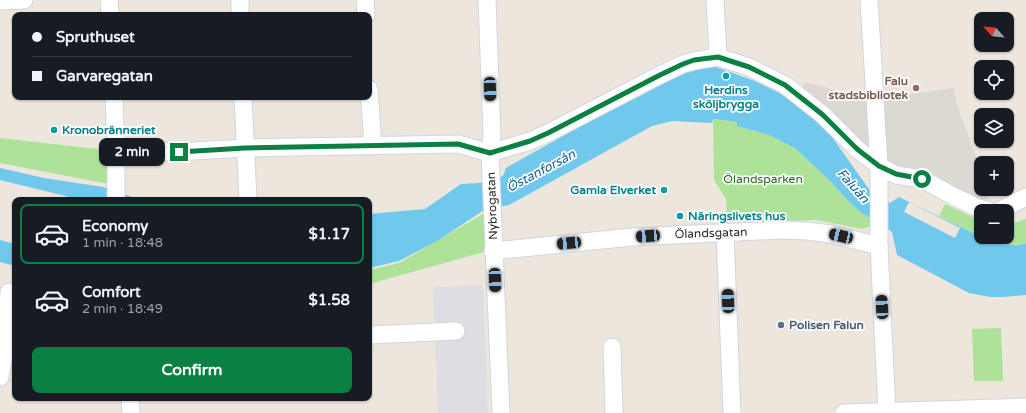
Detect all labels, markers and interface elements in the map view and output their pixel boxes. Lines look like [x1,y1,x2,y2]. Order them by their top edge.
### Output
north arrow [974,12,1014,52]
map controls [974,12,1014,244]
text: Spruthuset [56,28,135,46]
button: locate [974,60,1014,100]
text: Garvaregatan [56,67,153,85]
marker: Herdins sköljbrygga [721,71,731,81]
place label: Falu stadsbibliotek [828,74,908,102]
car [484,77,496,101]
place label: Herdins sköljbrygga [693,83,759,112]
marker: Falu stadsbibliotek [911,83,921,93]
button: layers [974,108,1014,148]
place label: Kronobränneriet [62,123,156,137]
marker: Kronobränneriet [49,125,59,135]
callout: 2 min [99,138,165,166]
route end [170,143,188,161]
text: 2 min [115,144,149,160]
water label: Östanforsån [504,146,579,196]
button: + [974,156,1014,196]
water label: Faluån [833,166,873,207]
route start [913,170,931,188]
street label: Nybrogatan [484,172,500,240]
park label: Ölandsparken [723,172,803,186]
place label: Gamla Elverket [570,183,656,197]
marker: Gamla Elverket [659,185,669,195]
button: − [974,204,1014,244]
place label: Näringslivets hus [688,209,786,224]
marker: Näringslivets hus [675,211,685,221]
icon: car [34,216,70,252]
text: Economy [82,217,148,235]
text: $1.17 [309,225,350,243]
street label: Ölandsgatan [674,225,748,241]
car [828,227,854,245]
car [636,229,660,243]
text: 1 min · 18:48 [82,235,163,251]
car [557,236,581,250]
car [489,268,501,292]
icon: car [34,282,70,318]
text: Comfort [82,283,141,301]
car [722,289,734,313]
text: $1.58 [309,291,350,309]
car [875,295,889,319]
text: 2 min · 18:49 [82,301,163,317]
place label: Polisen Falun [789,318,864,332]
marker: Polisen Falun [776,320,786,330]
button: Confirm [32,347,352,393]

